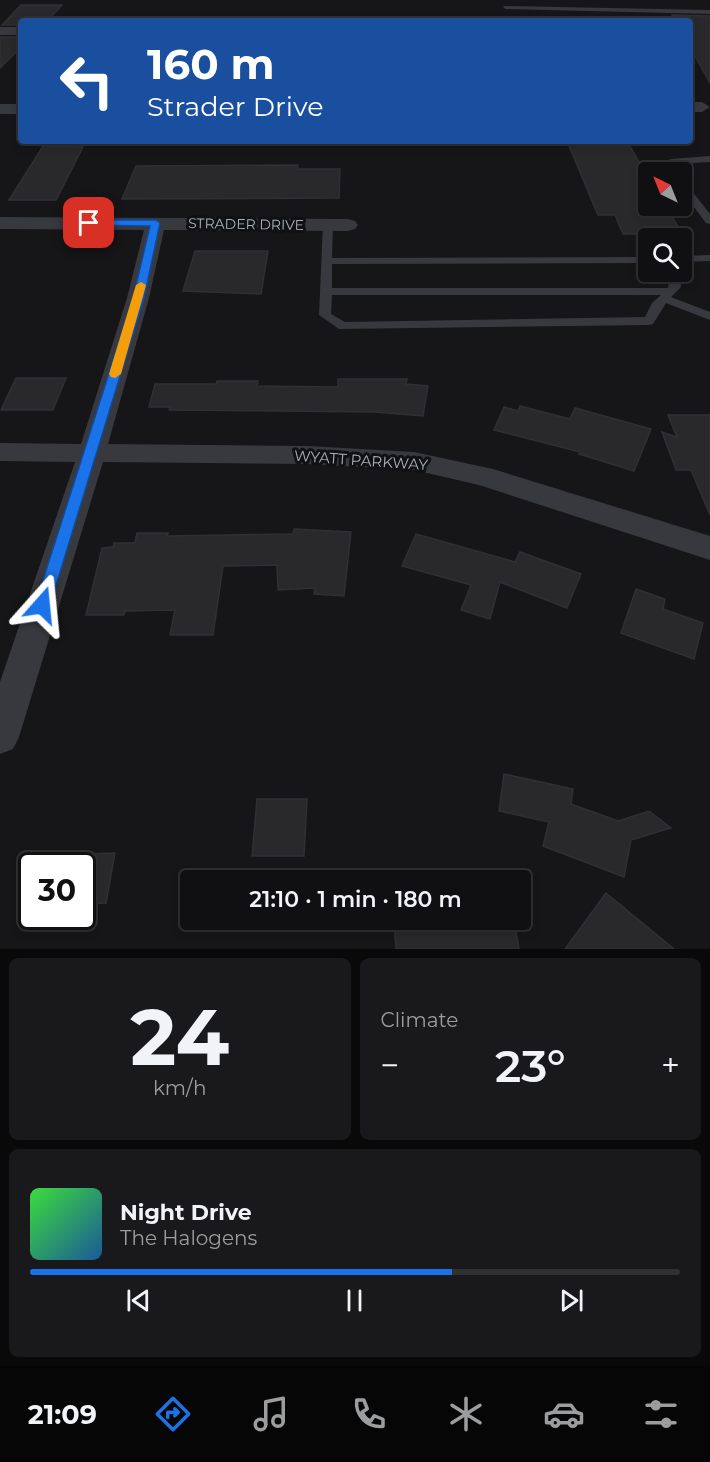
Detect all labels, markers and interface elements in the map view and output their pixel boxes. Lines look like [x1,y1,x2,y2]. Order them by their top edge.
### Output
text: 160 m [147,38,275,90]
icon: left [48,42,126,120]
text: Strader Drive [147,90,323,123]
north arrow [638,162,692,216]
map controls [638,162,692,282]
pin [63,197,114,248]
icon: arrive [72,206,105,239]
street label: STRADER DRIVE [188,214,304,234]
button: search [638,228,692,282]
street label: WYATT PARKWAY [293,446,429,474]
position arrow [10,573,74,637]
speed limit sign: 30 [18,852,96,930]
text: 21:10 · 1 min · 180 m [249,886,462,913]
text: 24 [130,989,229,1085]
text: Climate [381,1008,458,1032]
text: 23° [495,1038,566,1093]
text: − [381,1045,399,1085]
text: + [661,1045,680,1085]
text: km/h [153,1076,206,1100]
text: Night Drive [120,1199,252,1226]
text: The Halogens [120,1226,257,1250]
icon: previous [122,1284,155,1317]
icon: pause [338,1284,371,1317]
icon: next [555,1284,588,1317]
icon: directions [152,1393,194,1435]
icon: music [250,1393,292,1435]
icon: phone [348,1393,390,1435]
icon: climate [445,1393,487,1435]
icon: car [543,1393,585,1435]
icon: filters [640,1393,682,1435]
text: 21:09 [28,1398,97,1431]

